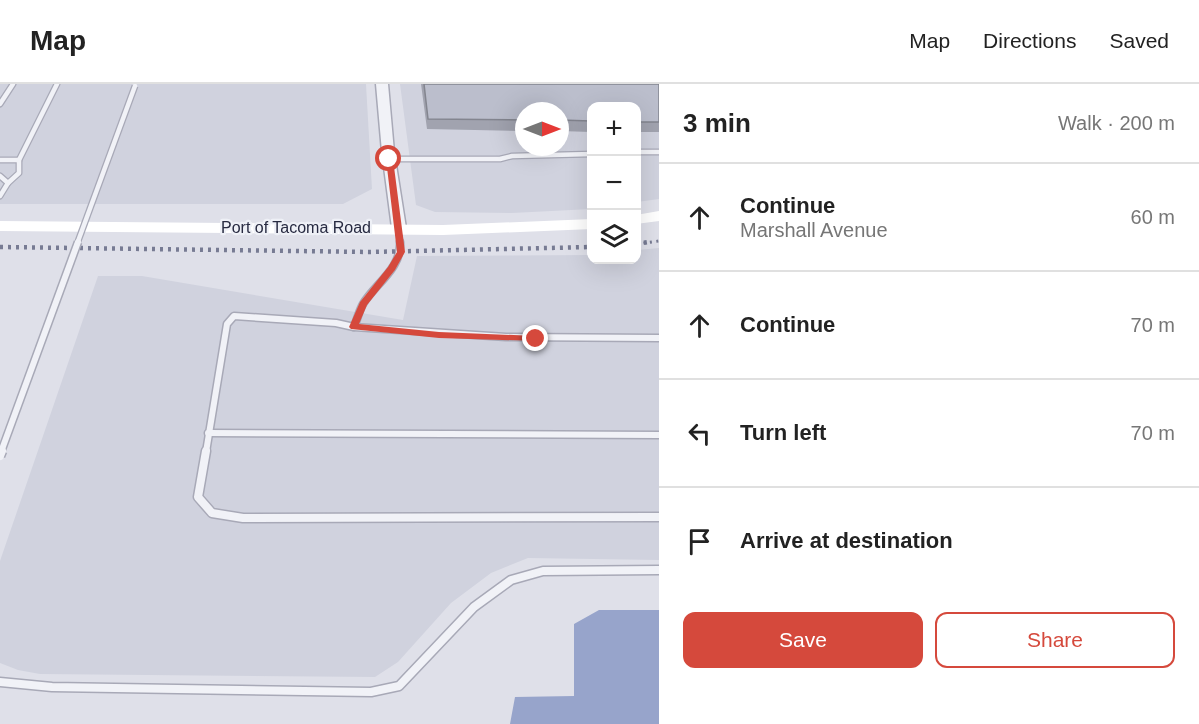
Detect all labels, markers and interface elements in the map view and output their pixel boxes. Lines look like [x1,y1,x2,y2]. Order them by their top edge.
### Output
text: Map [30,25,86,56]
text: Map [909,29,950,52]
text: Directions [983,29,1076,52]
text: Saved [1109,29,1169,52]
north arrow [515,102,569,156]
map controls [587,102,641,264]
button: + [587,102,641,156]
text: 3 min [683,108,751,138]
text: Walk · 200 m [1058,112,1175,134]
route start [375,145,401,171]
button: − [587,156,641,210]
text: Continue [740,193,835,218]
icon: ahead [683,201,716,234]
text: 60 m [1131,206,1175,228]
button: layers [587,210,641,264]
street label: Port of Tacoma Road [221,219,371,236]
text: Marshall Avenue [740,219,888,241]
icon: ahead [683,309,716,342]
text: Continue [740,312,835,337]
text: 70 m [1131,314,1175,336]
route end [522,325,548,351]
icon: left [683,417,716,450]
text: Turn left [740,420,826,445]
text: 70 m [1131,422,1175,444]
icon: arrive [683,525,716,558]
text: Arrive at destination [740,528,953,553]
button: Save [683,612,923,668]
button: Share [935,612,1175,668]

